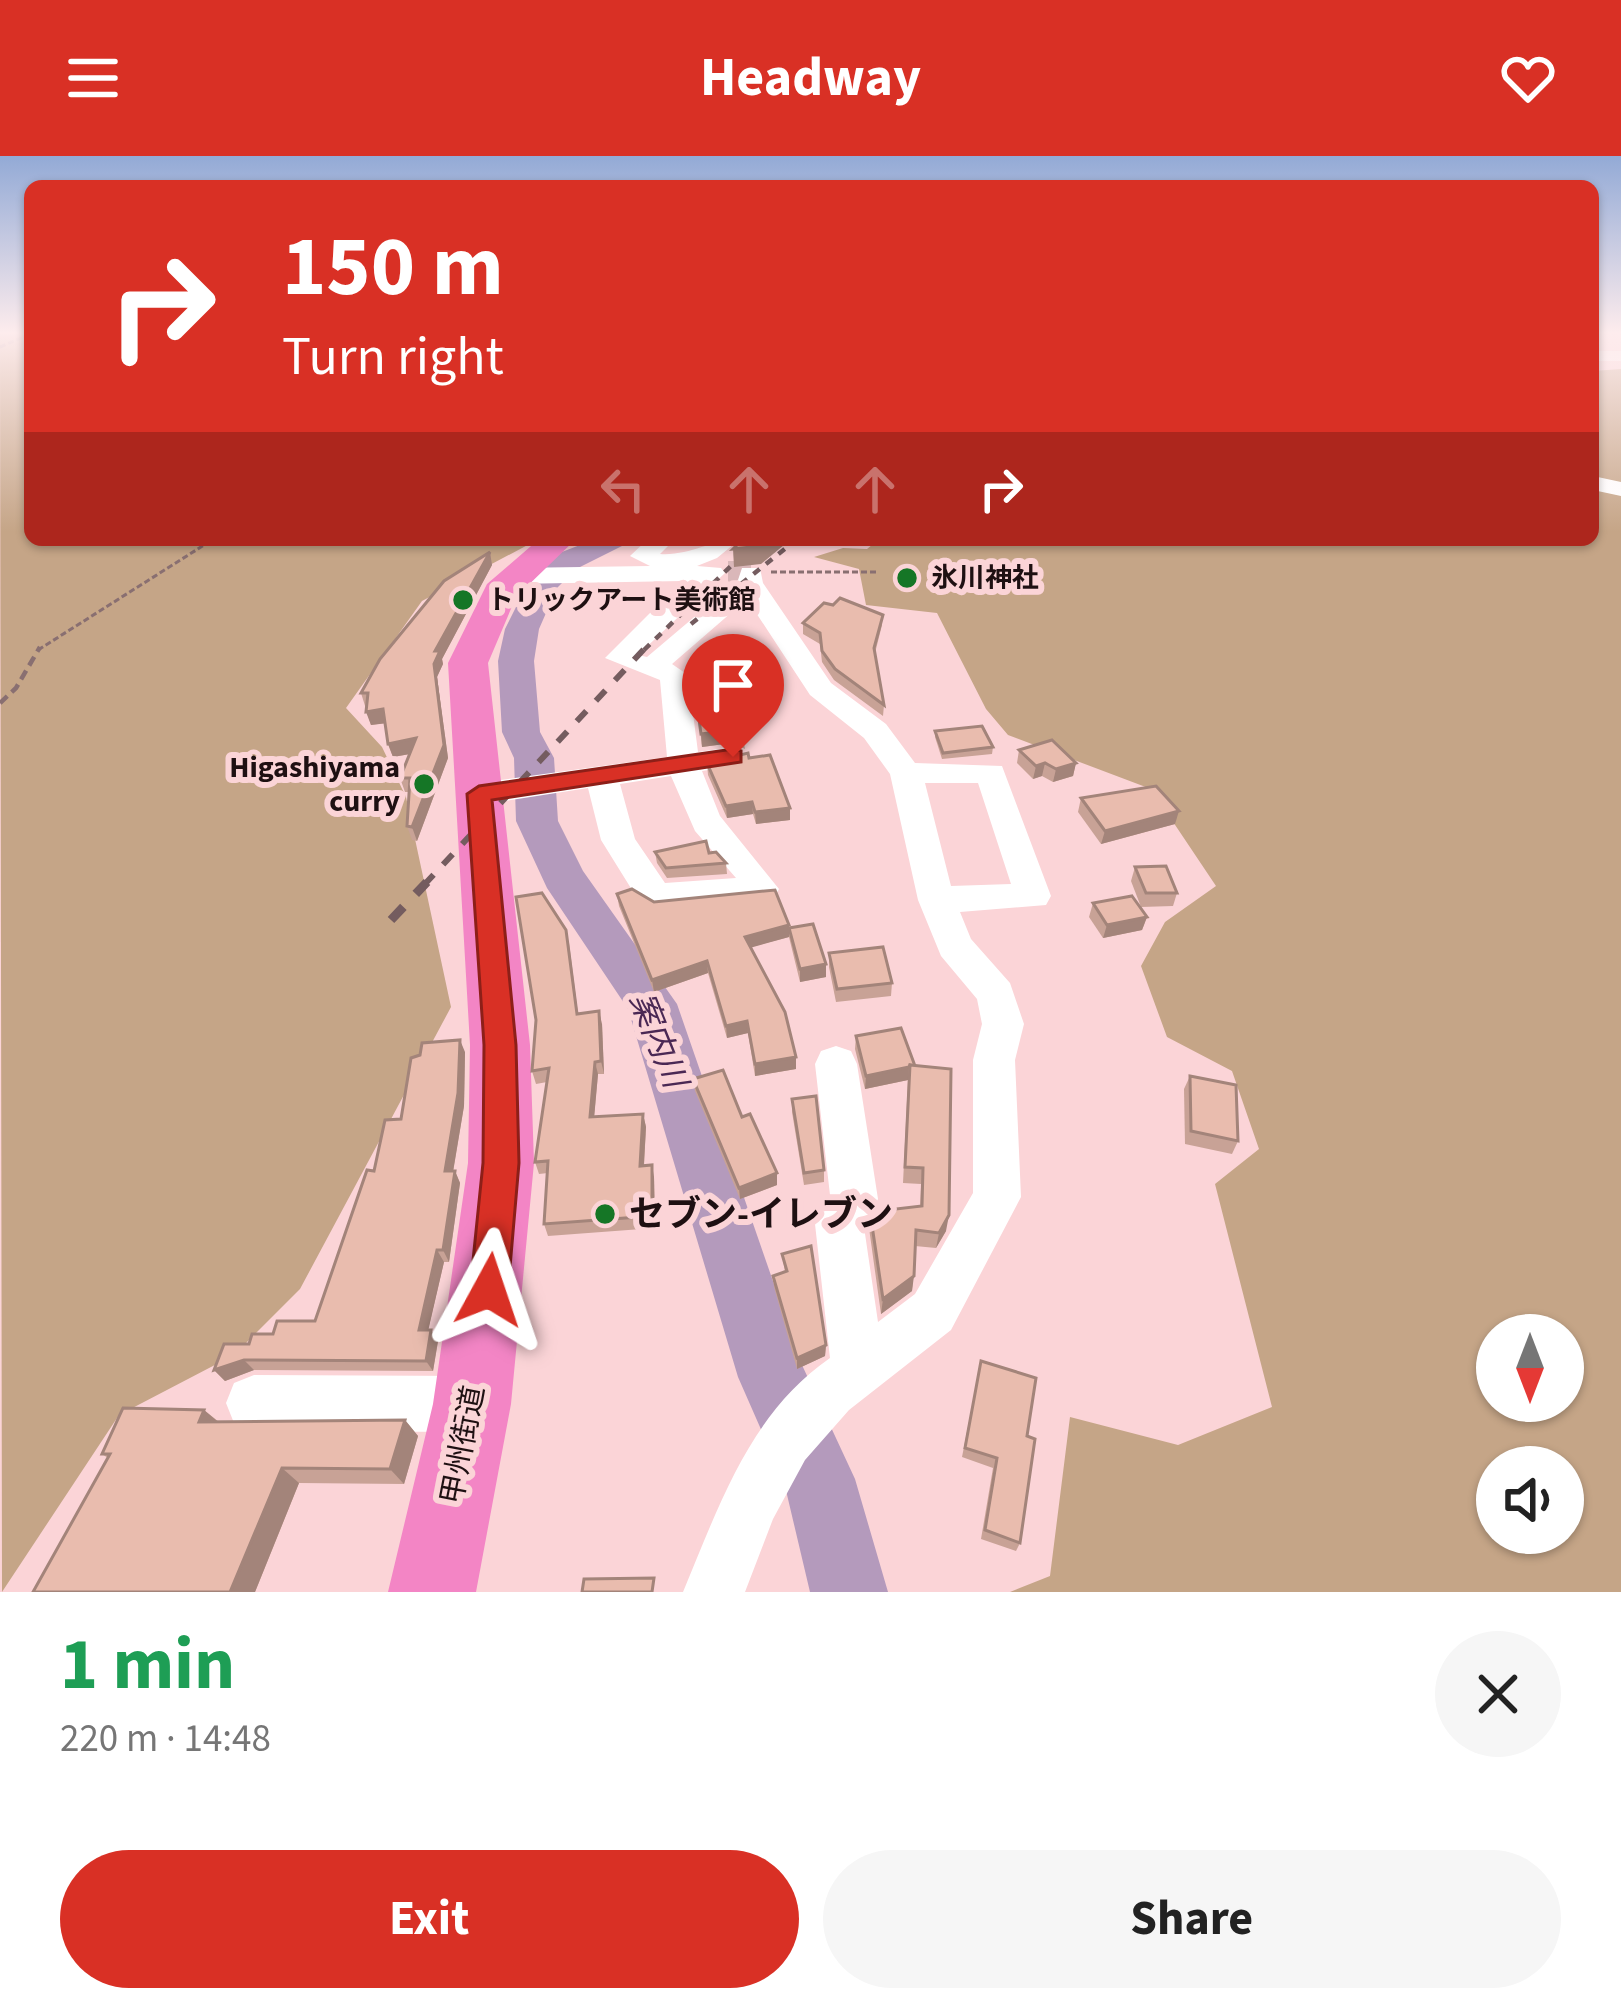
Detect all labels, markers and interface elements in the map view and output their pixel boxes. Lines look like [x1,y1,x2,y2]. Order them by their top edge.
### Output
text: Headway [700,40,921,117]
icon: menu [60,45,126,111]
icon: heart [1495,45,1561,111]
text: 150 m [282,208,504,328]
icon: right [84,228,240,384]
text: Turn right [282,319,504,396]
icon: left [590,456,656,522]
icon: ahead [716,456,782,522]
icon: ahead [842,456,908,522]
icon: right [968,456,1034,522]
place label: 氷川神社 [931,559,1039,598]
marker: 氷川神社 [894,565,920,591]
place label: トリックアート美術館 [487,581,755,620]
marker: トリックアート美術館 [450,587,476,613]
pin [682,634,784,757]
icon: arrive [700,652,766,718]
place label: Higashiyama curry [229,746,400,823]
marker: Higashiyama curry [411,771,437,797]
water label: 案内川 [618,985,699,1097]
place label: セブン-イレブン [629,1189,893,1240]
marker: セブン-イレブン [592,1201,618,1227]
position arrow [426,1227,552,1353]
north arrow [1476,1314,1584,1422]
map controls [1476,1314,1584,1554]
street label: 甲州街道 [430,1382,496,1508]
button: sound [1476,1446,1584,1554]
text: 1 min [60,1614,235,1717]
button: close [1435,1631,1561,1757]
text: 220 m · 14:48 [60,1711,271,1767]
button: Exit [60,1850,799,1988]
button: Share [823,1850,1561,1988]

